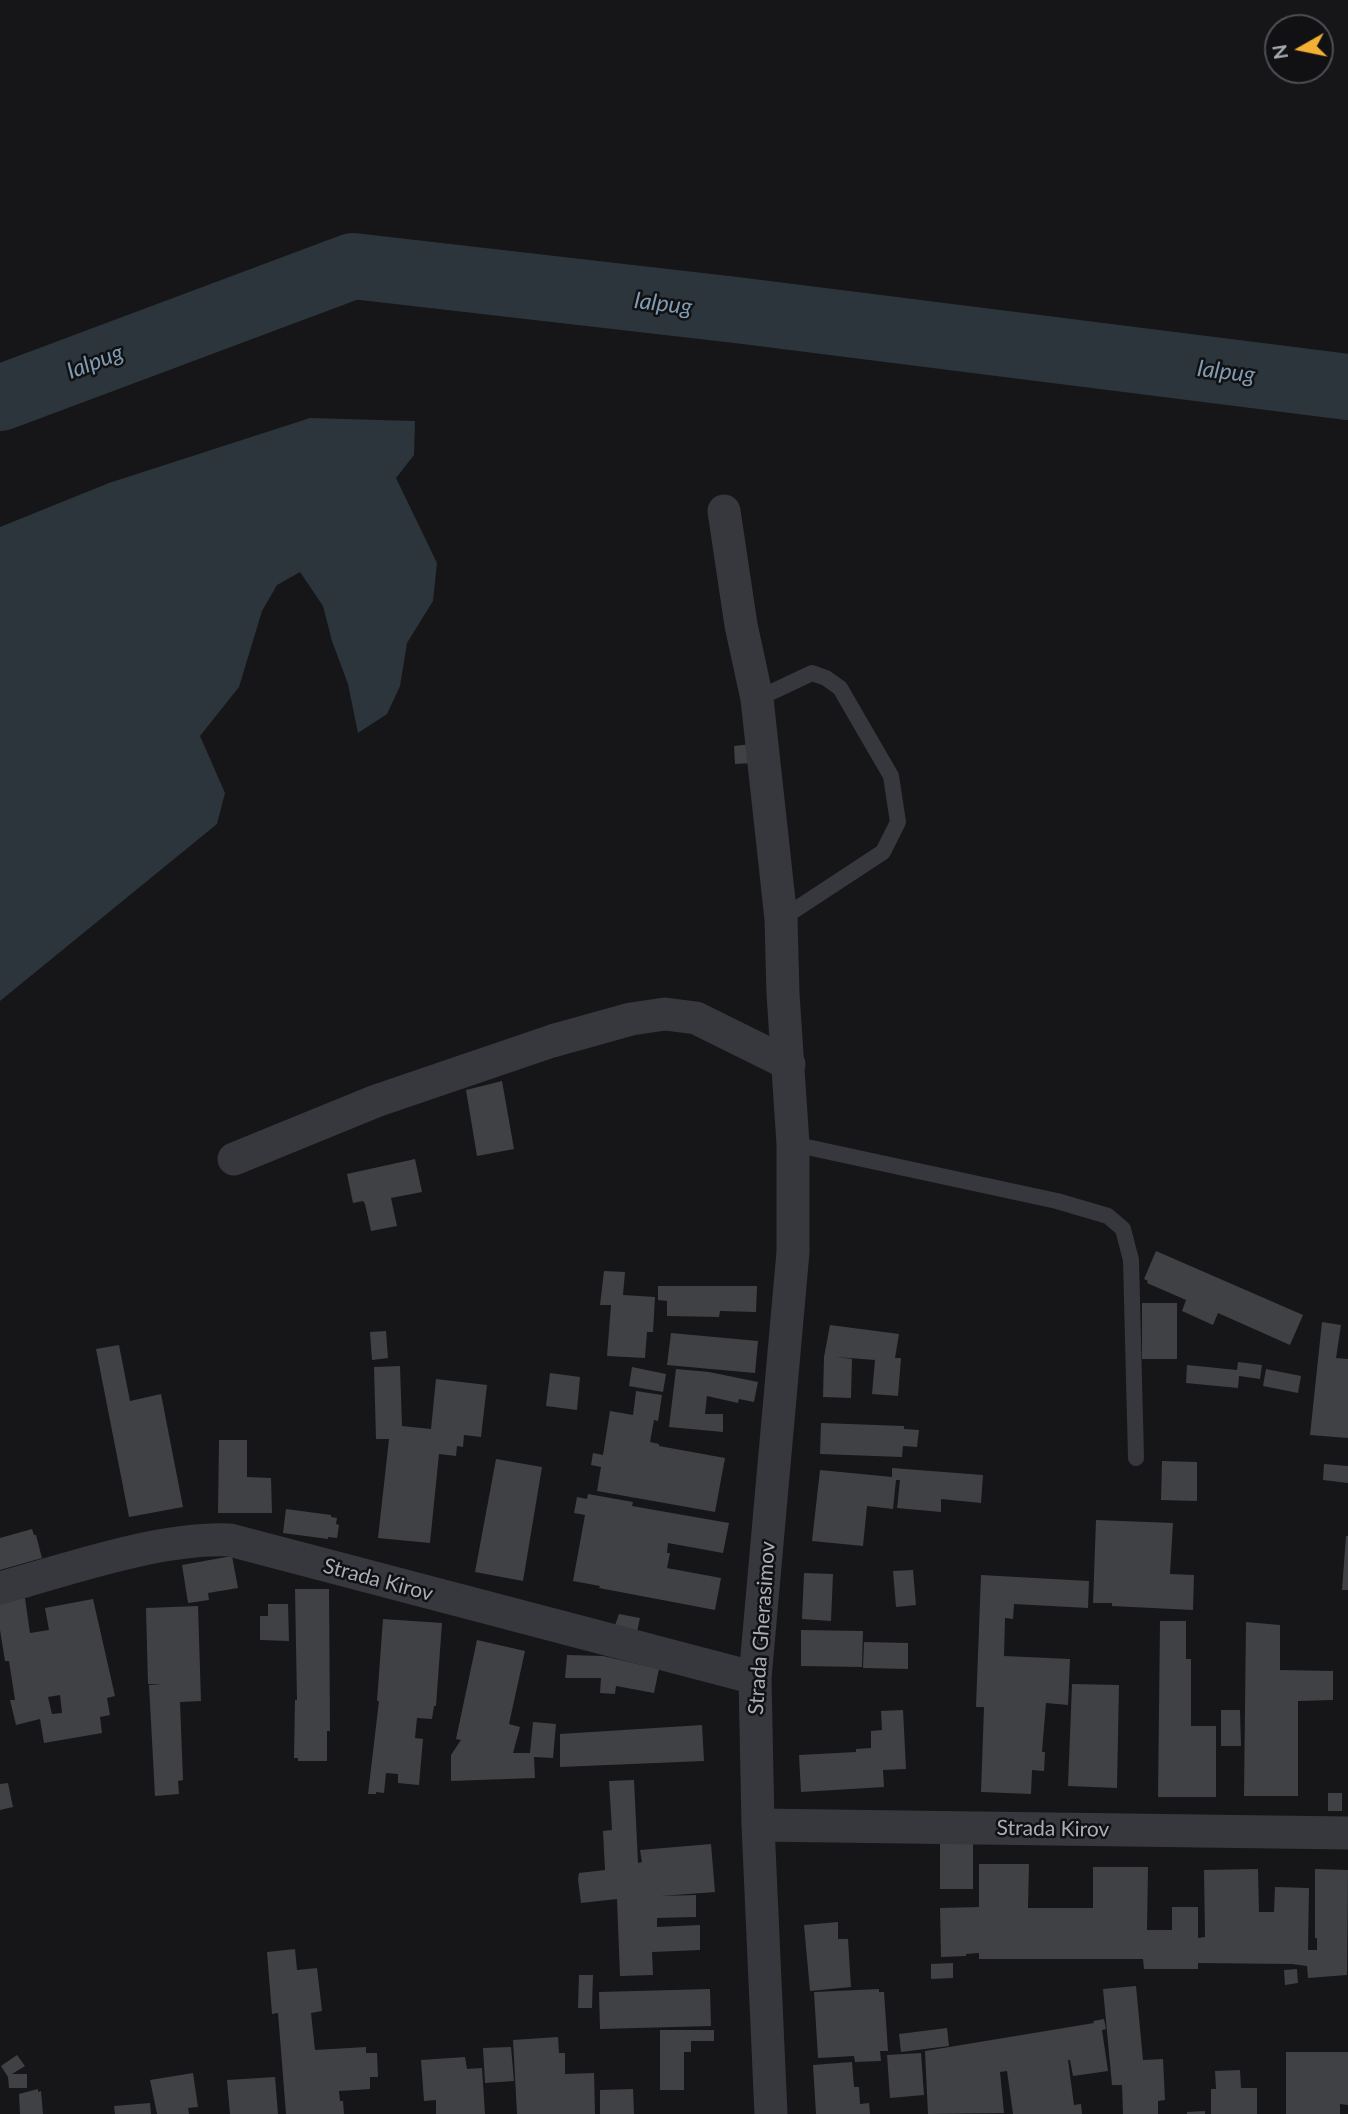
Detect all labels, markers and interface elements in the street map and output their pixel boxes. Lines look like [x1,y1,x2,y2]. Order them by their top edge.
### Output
north arrow [1264,14,1334,84]
text: N [1267,43,1292,61]
water label: Ialpug [632,287,694,321]
water label: Ialpug [63,339,127,385]
water label: Ialpug [1195,355,1257,389]
street label: Strada Gherasimov [743,1540,781,1716]
street label: Strada Kirov [320,1553,436,1607]
street label: Strada Kirov [997,1815,1109,1843]

